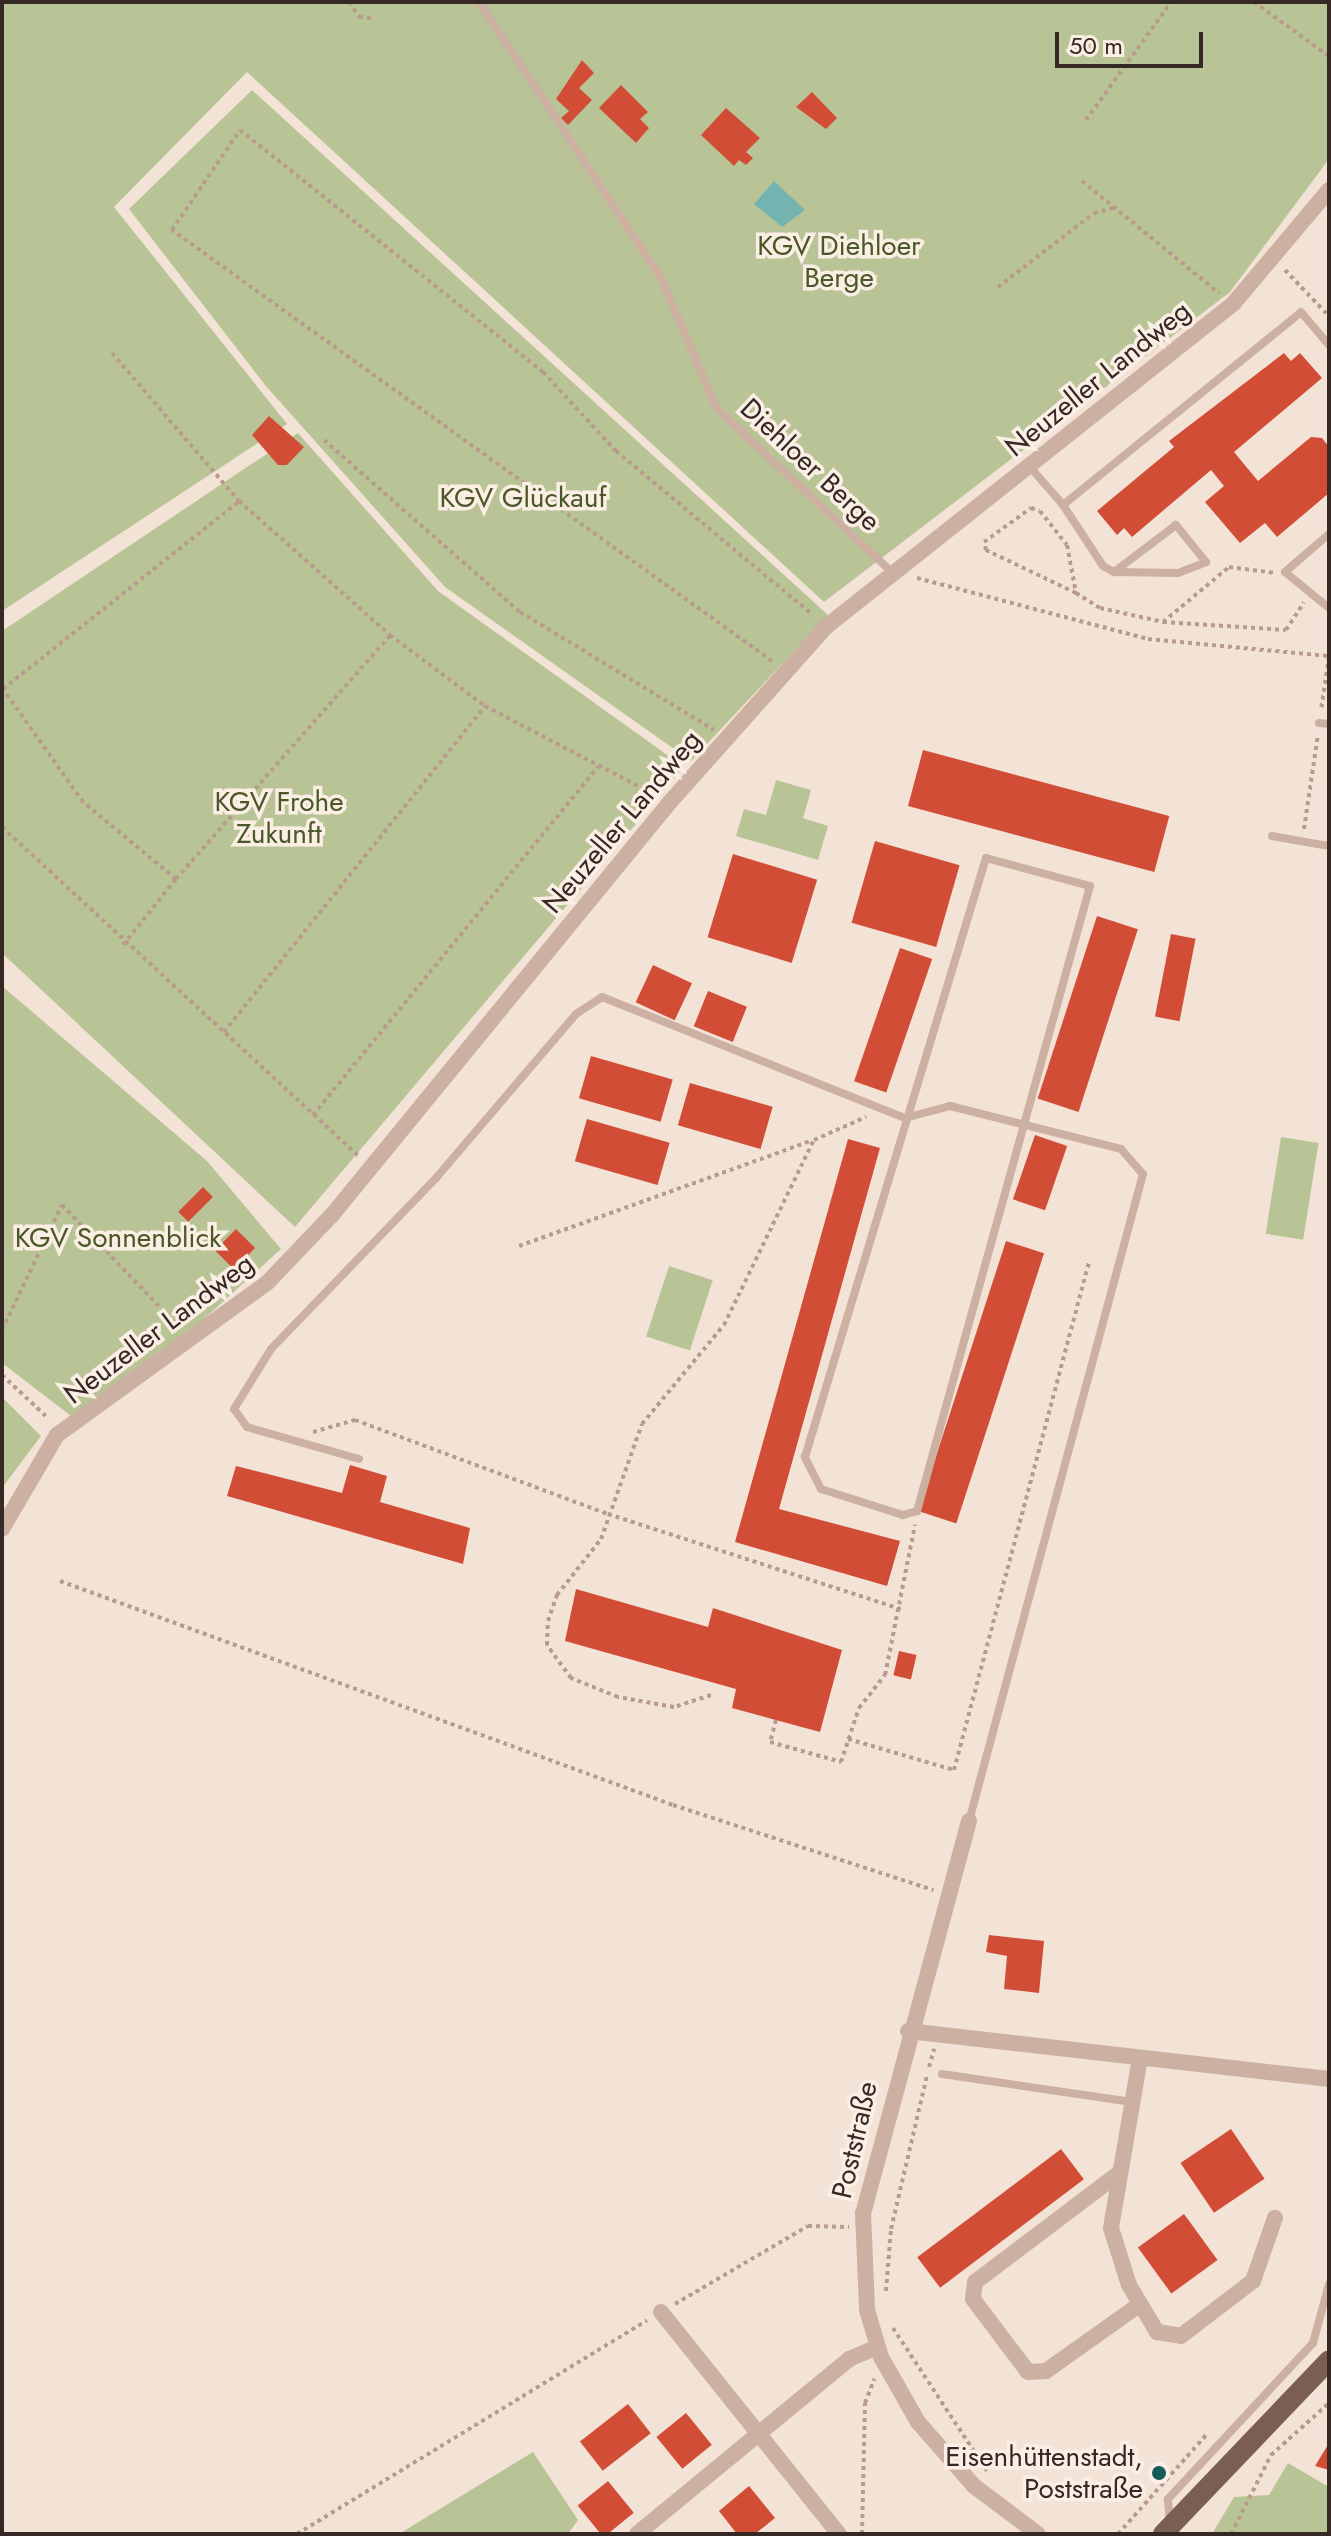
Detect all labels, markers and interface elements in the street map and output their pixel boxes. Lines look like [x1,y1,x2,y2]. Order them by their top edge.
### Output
scale bar [1059,16,1207,66]
text: 50 m [1069,28,1123,63]
park label: KGV Diehloer Berge [757,229,921,295]
street label: Neuzeller Landweg [999,294,1197,464]
street label: Diehloer Berge [733,392,887,538]
park label: KGV Glückauf [440,481,606,515]
street label: Neuzeller Landweg [536,724,708,920]
park label: KGV Frohe Zukunft [214,785,344,851]
park label: KGV Sonnenblick [15,1221,221,1255]
street label: Neuzeller Landweg [58,1247,260,1411]
street label: Poststraße [825,2078,885,2202]
place label: Eisenhüttenstadt, Poststraße [945,2440,1143,2506]
marker: Eisenhüttenstadt, Poststraße [1150,2464,1168,2482]

